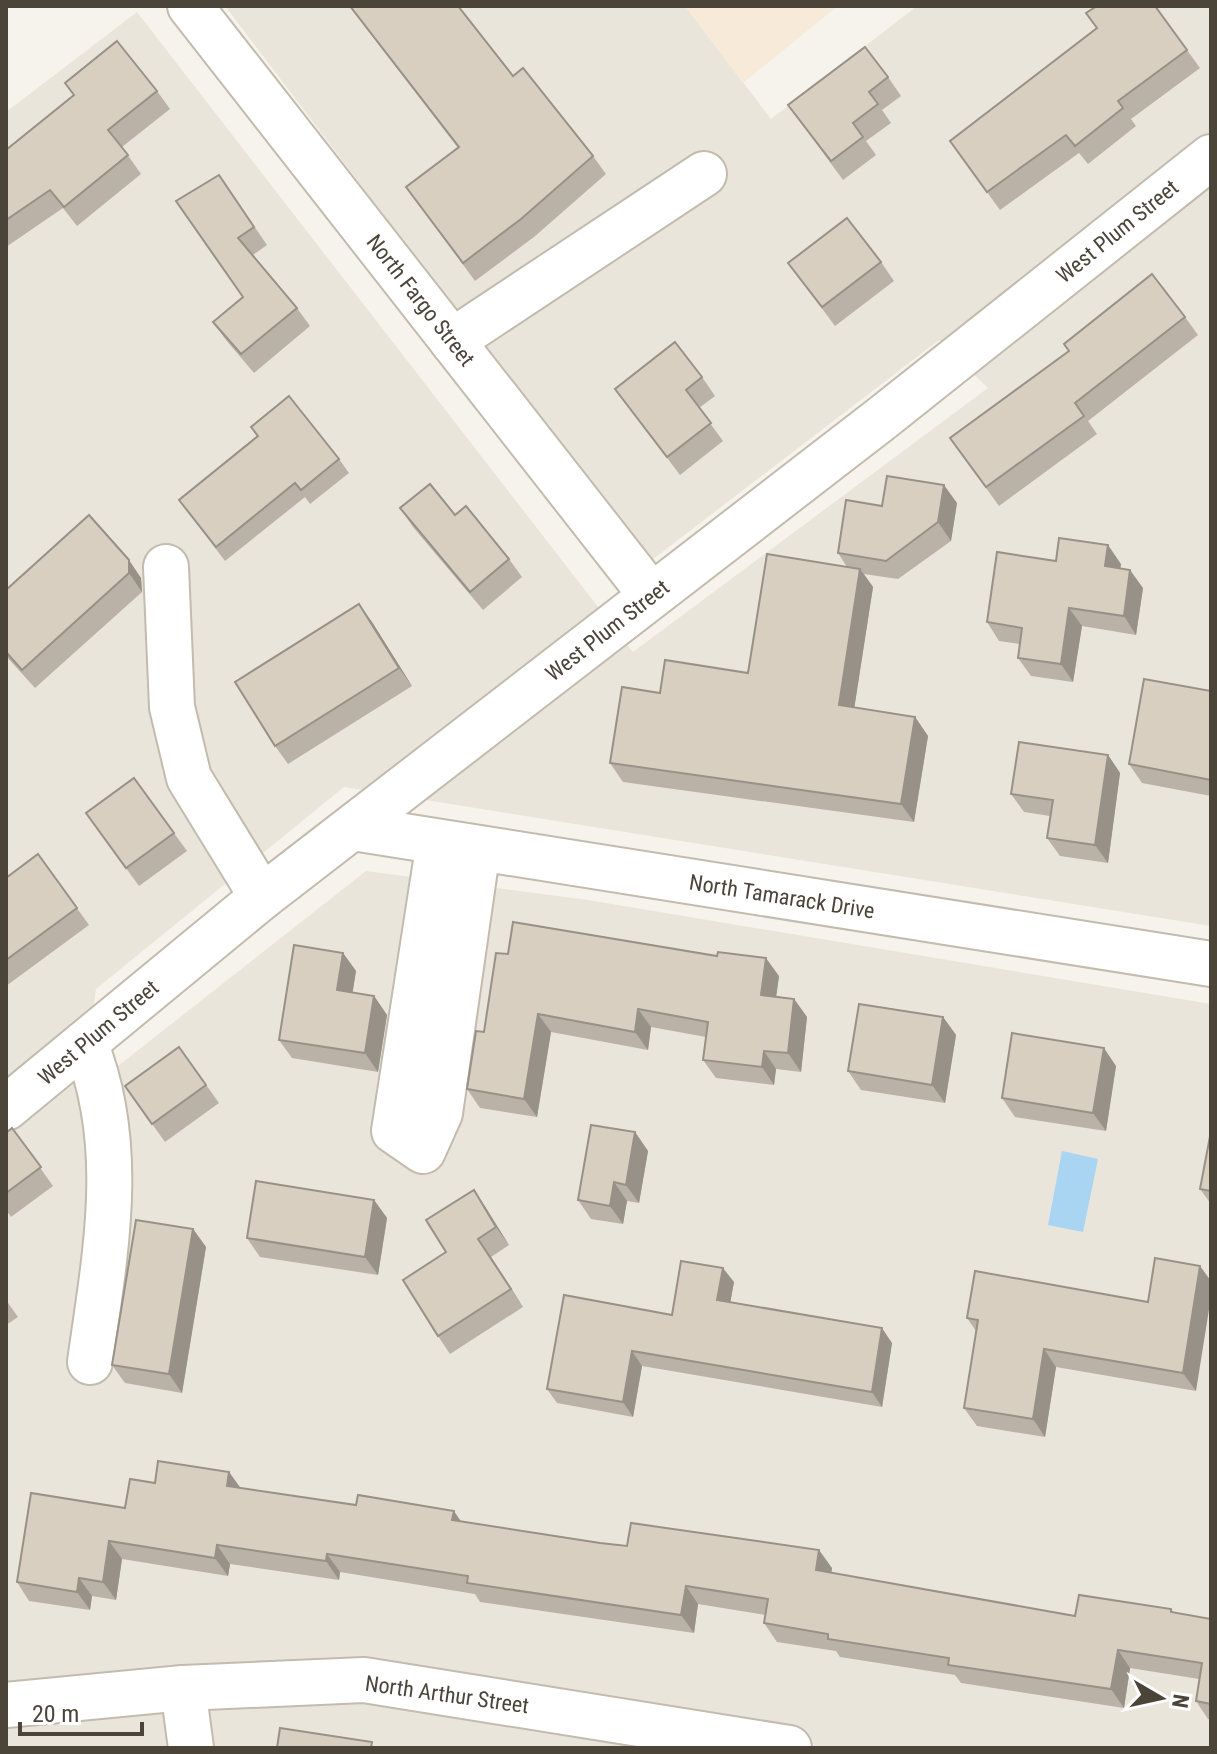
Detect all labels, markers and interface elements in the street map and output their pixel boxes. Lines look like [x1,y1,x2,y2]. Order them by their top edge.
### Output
street label: West Plum Street [1051,175,1183,288]
street label: North Fargo Street [362,230,480,371]
street label: West Plum Street [541,575,674,686]
street label: North Tamarack Drive [687,869,876,923]
street label: West Plum Street [33,975,164,1090]
north arrow [1121,1658,1201,1738]
street label: North Arthur Street [363,1671,530,1718]
scale bar [20,1686,142,1736]
text: N [1167,1692,1194,1710]
text: 20 m [32,1700,79,1728]

